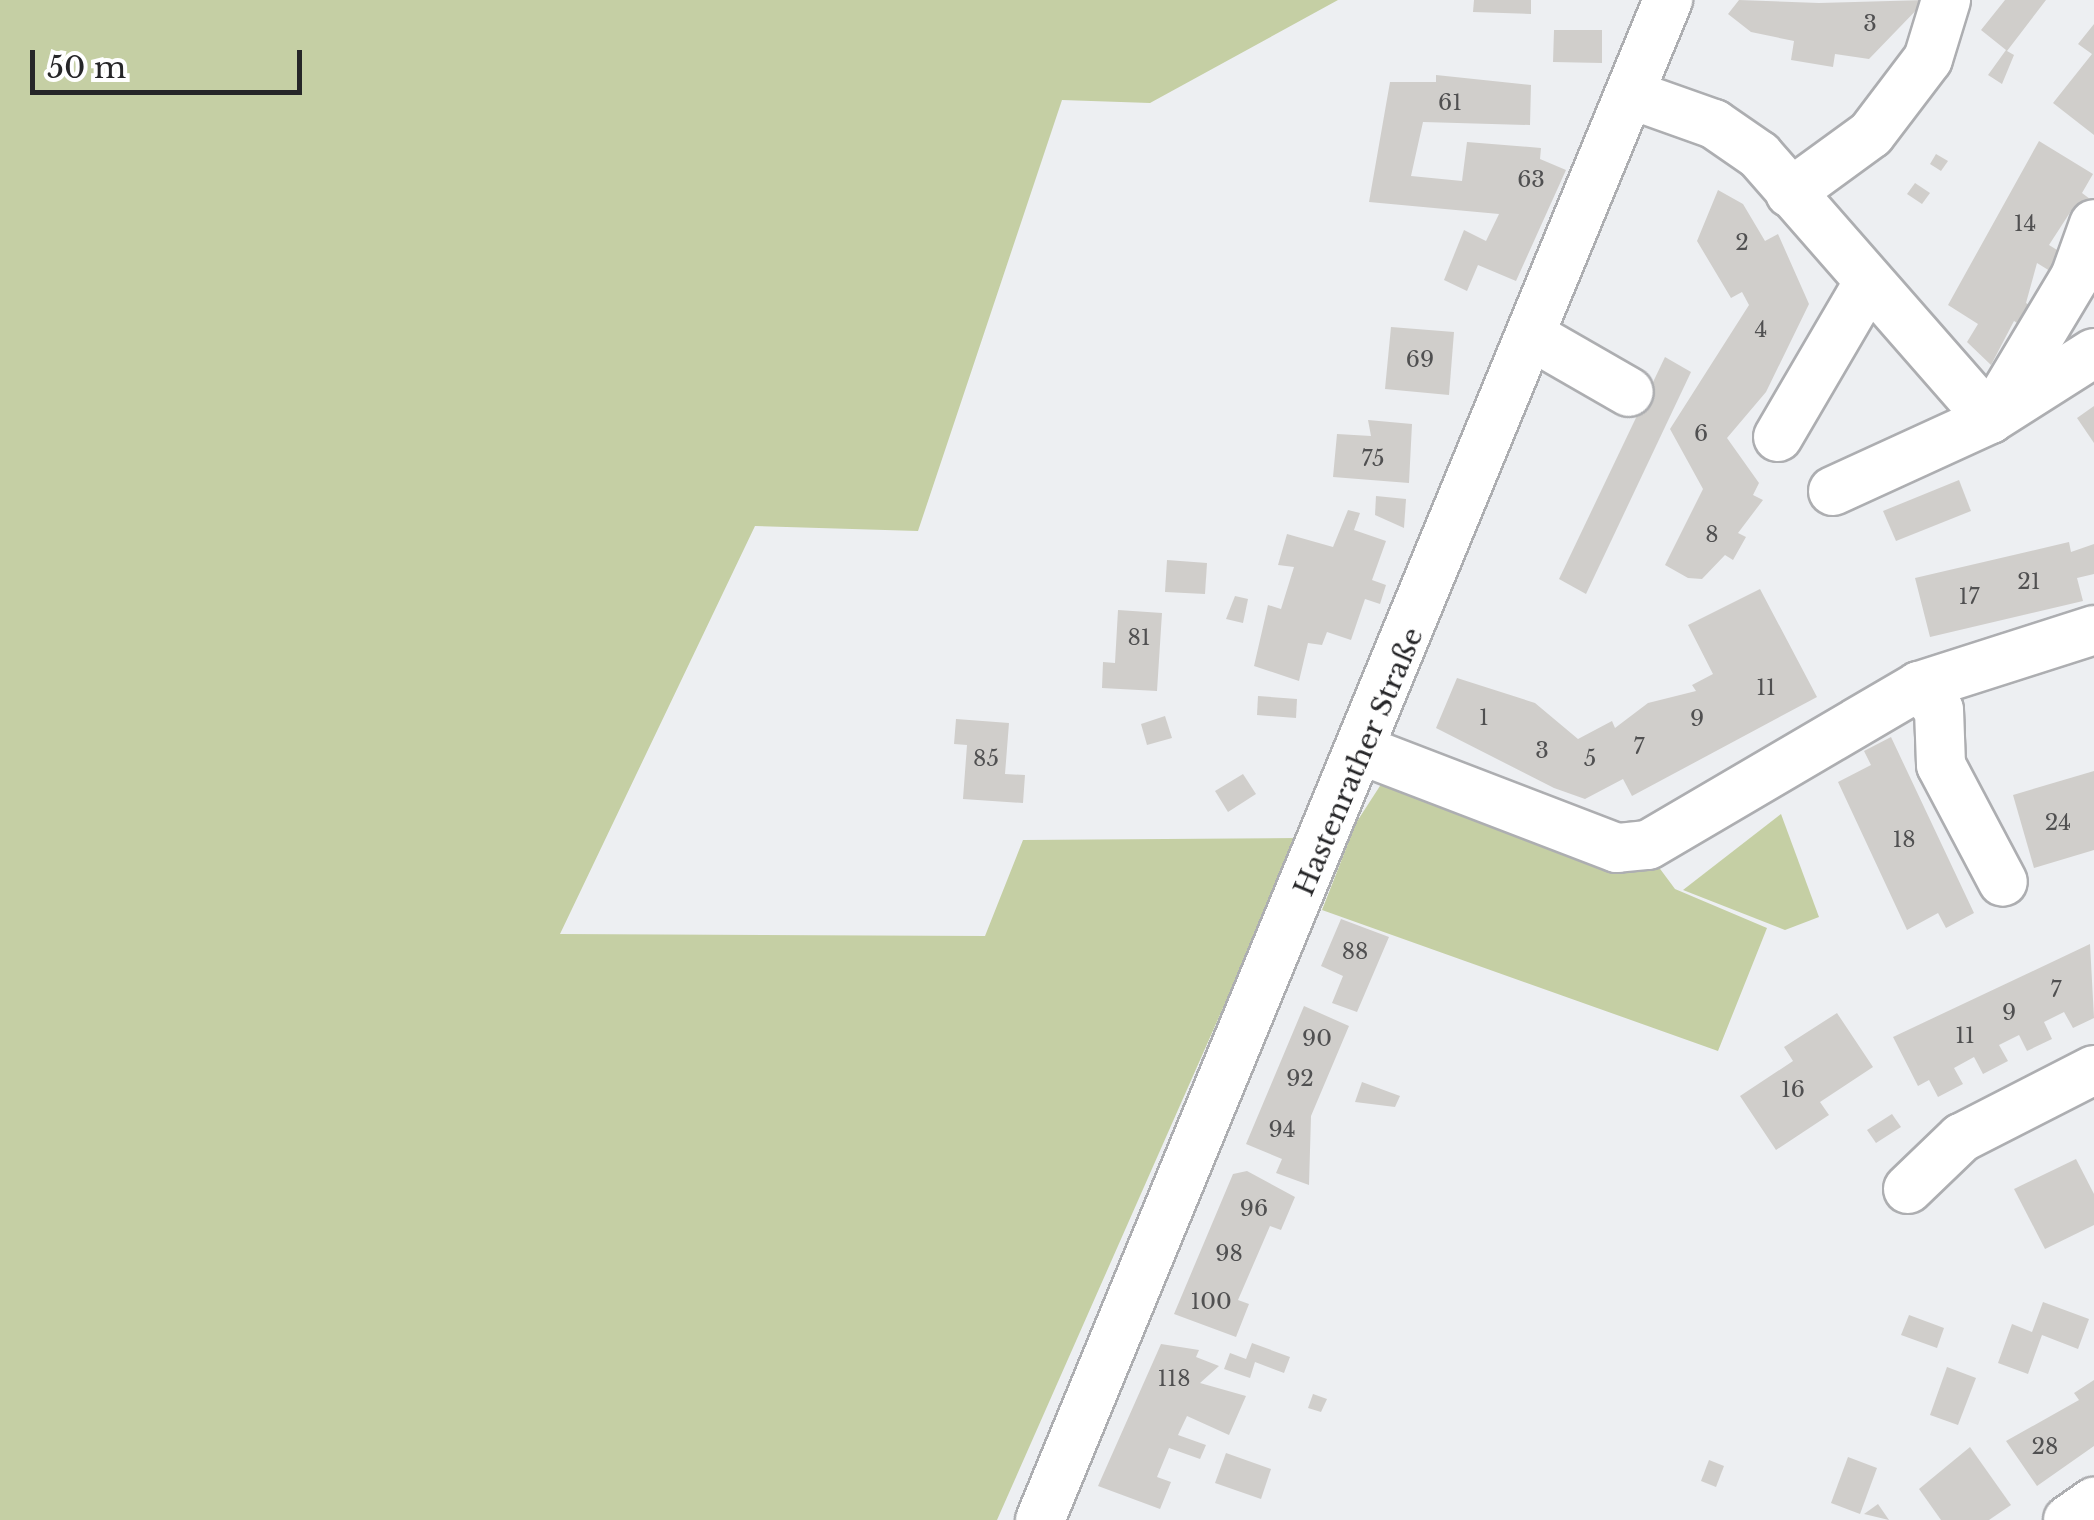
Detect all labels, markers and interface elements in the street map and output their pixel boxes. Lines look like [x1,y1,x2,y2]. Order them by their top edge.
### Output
house number: 3 [1863,11,1877,37]
scale bar [35,30,308,92]
text: 50 m [47,49,126,86]
house number: 61 [1438,90,1462,116]
house number: 63 [1517,167,1545,193]
house number: 14 [2014,211,2036,237]
house number: 2 [1735,230,1749,256]
house number: 4 [1755,317,1767,343]
house number: 69 [1406,347,1434,373]
house number: 6 [1694,421,1708,447]
house number: 75 [1361,446,1385,472]
house number: 8 [1705,522,1719,548]
house number: 21 [2017,569,2041,595]
house number: 17 [1959,584,1979,610]
street label: Hastenrather Straße [1287,623,1431,901]
house number: 81 [1127,625,1151,651]
house number: 11 [1756,675,1776,701]
house number: 1 [1479,705,1489,731]
house number: 9 [1690,706,1704,732]
house number: 7 [1633,734,1645,760]
house number: 3 [1535,738,1549,764]
house number: 85 [973,746,999,772]
house number: 5 [1584,746,1596,772]
house number: 24 [2045,810,2071,836]
house number: 18 [1892,827,1916,853]
house number: 88 [1342,939,1368,965]
house number: 7 [2050,977,2062,1003]
house number: 9 [2002,1000,2016,1026]
house number: 11 [1955,1023,1975,1049]
house number: 90 [1302,1026,1332,1052]
house number: 92 [1286,1066,1314,1092]
house number: 16 [1781,1077,1805,1103]
house number: 94 [1268,1117,1296,1143]
house number: 96 [1240,1196,1268,1222]
house number: 98 [1215,1241,1243,1267]
house number: 100 [1190,1289,1232,1315]
house number: 118 [1158,1366,1190,1392]
house number: 28 [2032,1434,2058,1460]

